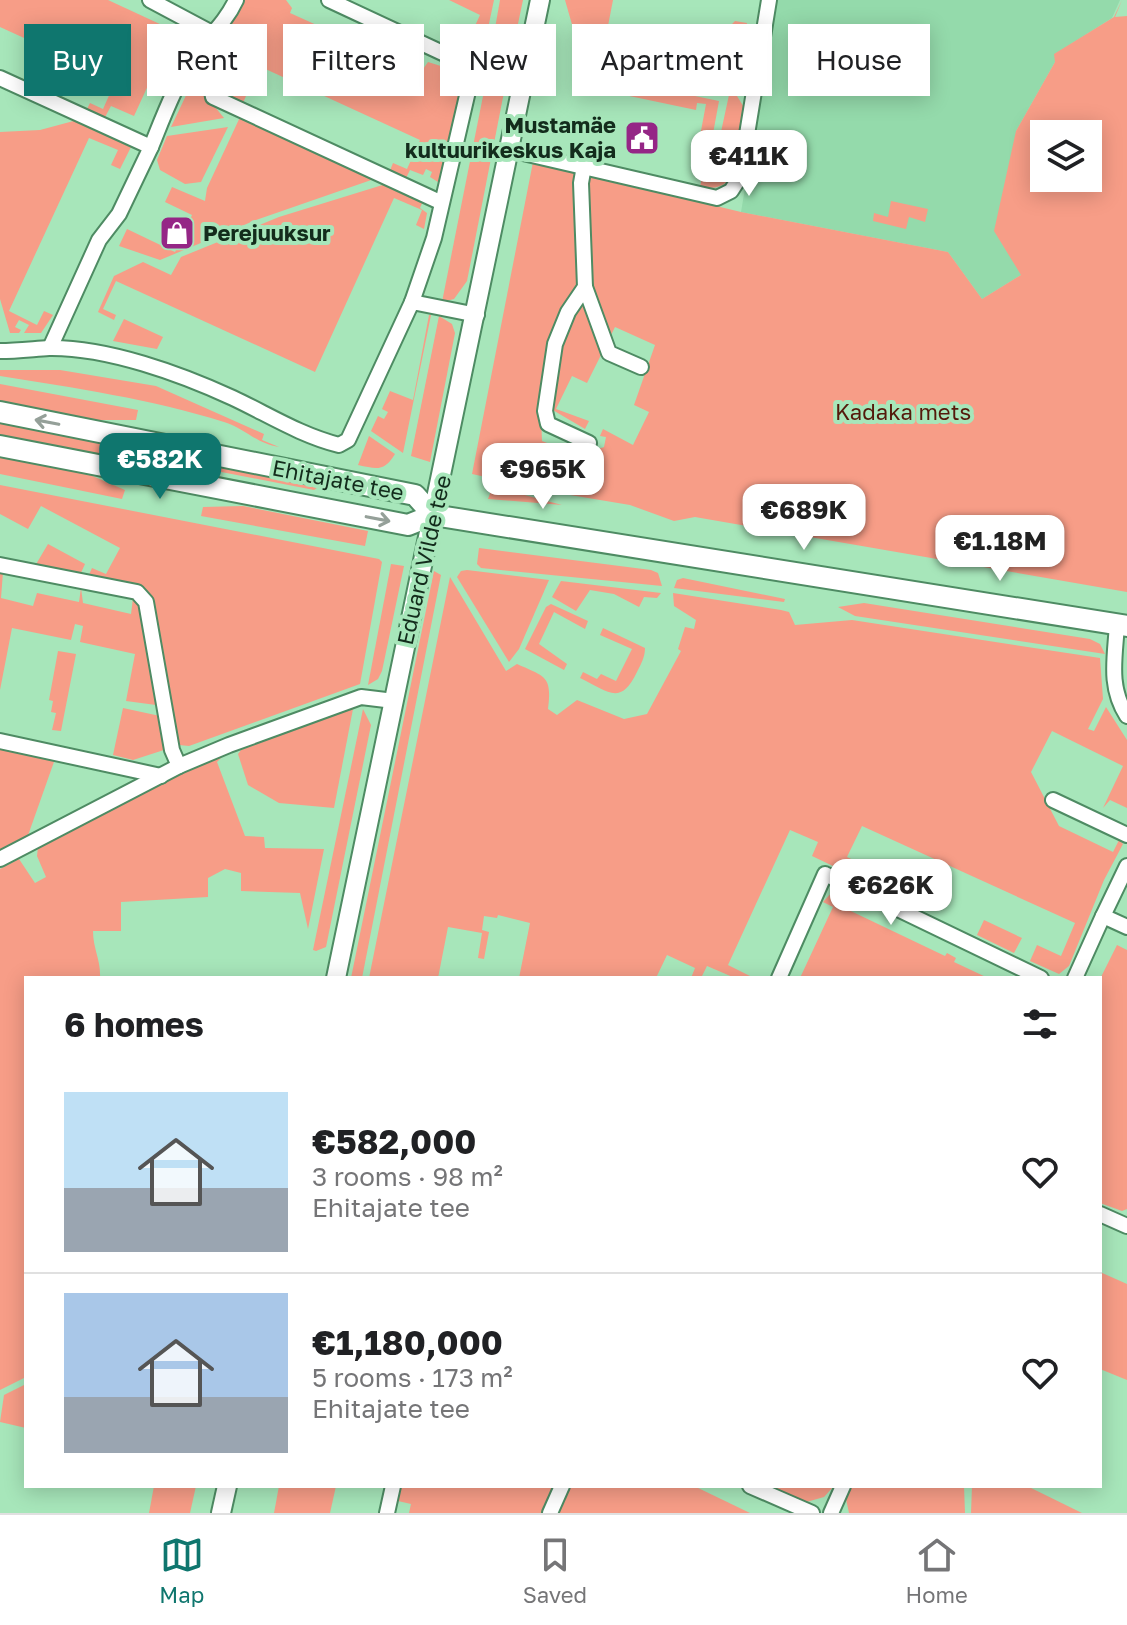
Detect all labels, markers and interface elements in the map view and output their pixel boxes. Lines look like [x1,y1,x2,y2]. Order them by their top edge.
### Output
chip: Buy [24,24,131,96]
chip: Rent [147,24,267,96]
chip: Filters [283,24,424,96]
chip: New [440,24,556,96]
chip: Apartment [572,24,772,96]
chip: House [788,24,930,96]
place label: Mustamäe kultuurikeskus Kaja [405,111,616,163]
public building icon: Mustamäe kultuurikeskus Kaja [623,119,661,157]
map controls [1030,120,1102,192]
button: layers [1030,120,1102,192]
pin: €411K [693,130,805,198]
text: €411K [709,140,789,171]
shop icon: Perejuuksur [158,214,196,252]
place label: Perejuuksur [203,219,331,246]
park label: Kadaka mets [835,398,971,425]
one-way arrow [35,414,60,429]
pin: €582K [104,433,216,501]
text: €582K [117,443,203,474]
pin: €965K [487,443,599,511]
text: €965K [500,453,586,484]
street label: Ehitajate tee [270,454,406,506]
street label: Eduard Vilde tee [391,472,456,647]
pin: €689K [748,484,860,552]
text: €689K [761,494,847,525]
one-way arrow [365,512,390,527]
pin: €1.18M [935,515,1065,583]
text: €1.18M [953,525,1047,556]
pin: €626K [835,859,947,927]
text: €626K [848,869,934,900]
icon: filters [1018,1002,1062,1046]
text: 6 homes [64,1004,204,1044]
text: €582,000 [312,1121,476,1161]
icon: home [128,1124,224,1220]
icon: heart [1018,1150,1062,1194]
text: 3 rooms · 98 m² [312,1161,503,1192]
text: Ehitajate tee [312,1192,470,1223]
text: €1,180,000 [312,1322,503,1362]
icon: home [128,1325,224,1421]
icon: heart [1018,1351,1062,1395]
text: 5 rooms · 173 m² [312,1362,513,1393]
text: Ehitajate tee [312,1393,470,1424]
tab: Map [159,1533,204,1608]
tab: Saved [523,1533,587,1608]
tab: Home [906,1533,968,1608]

